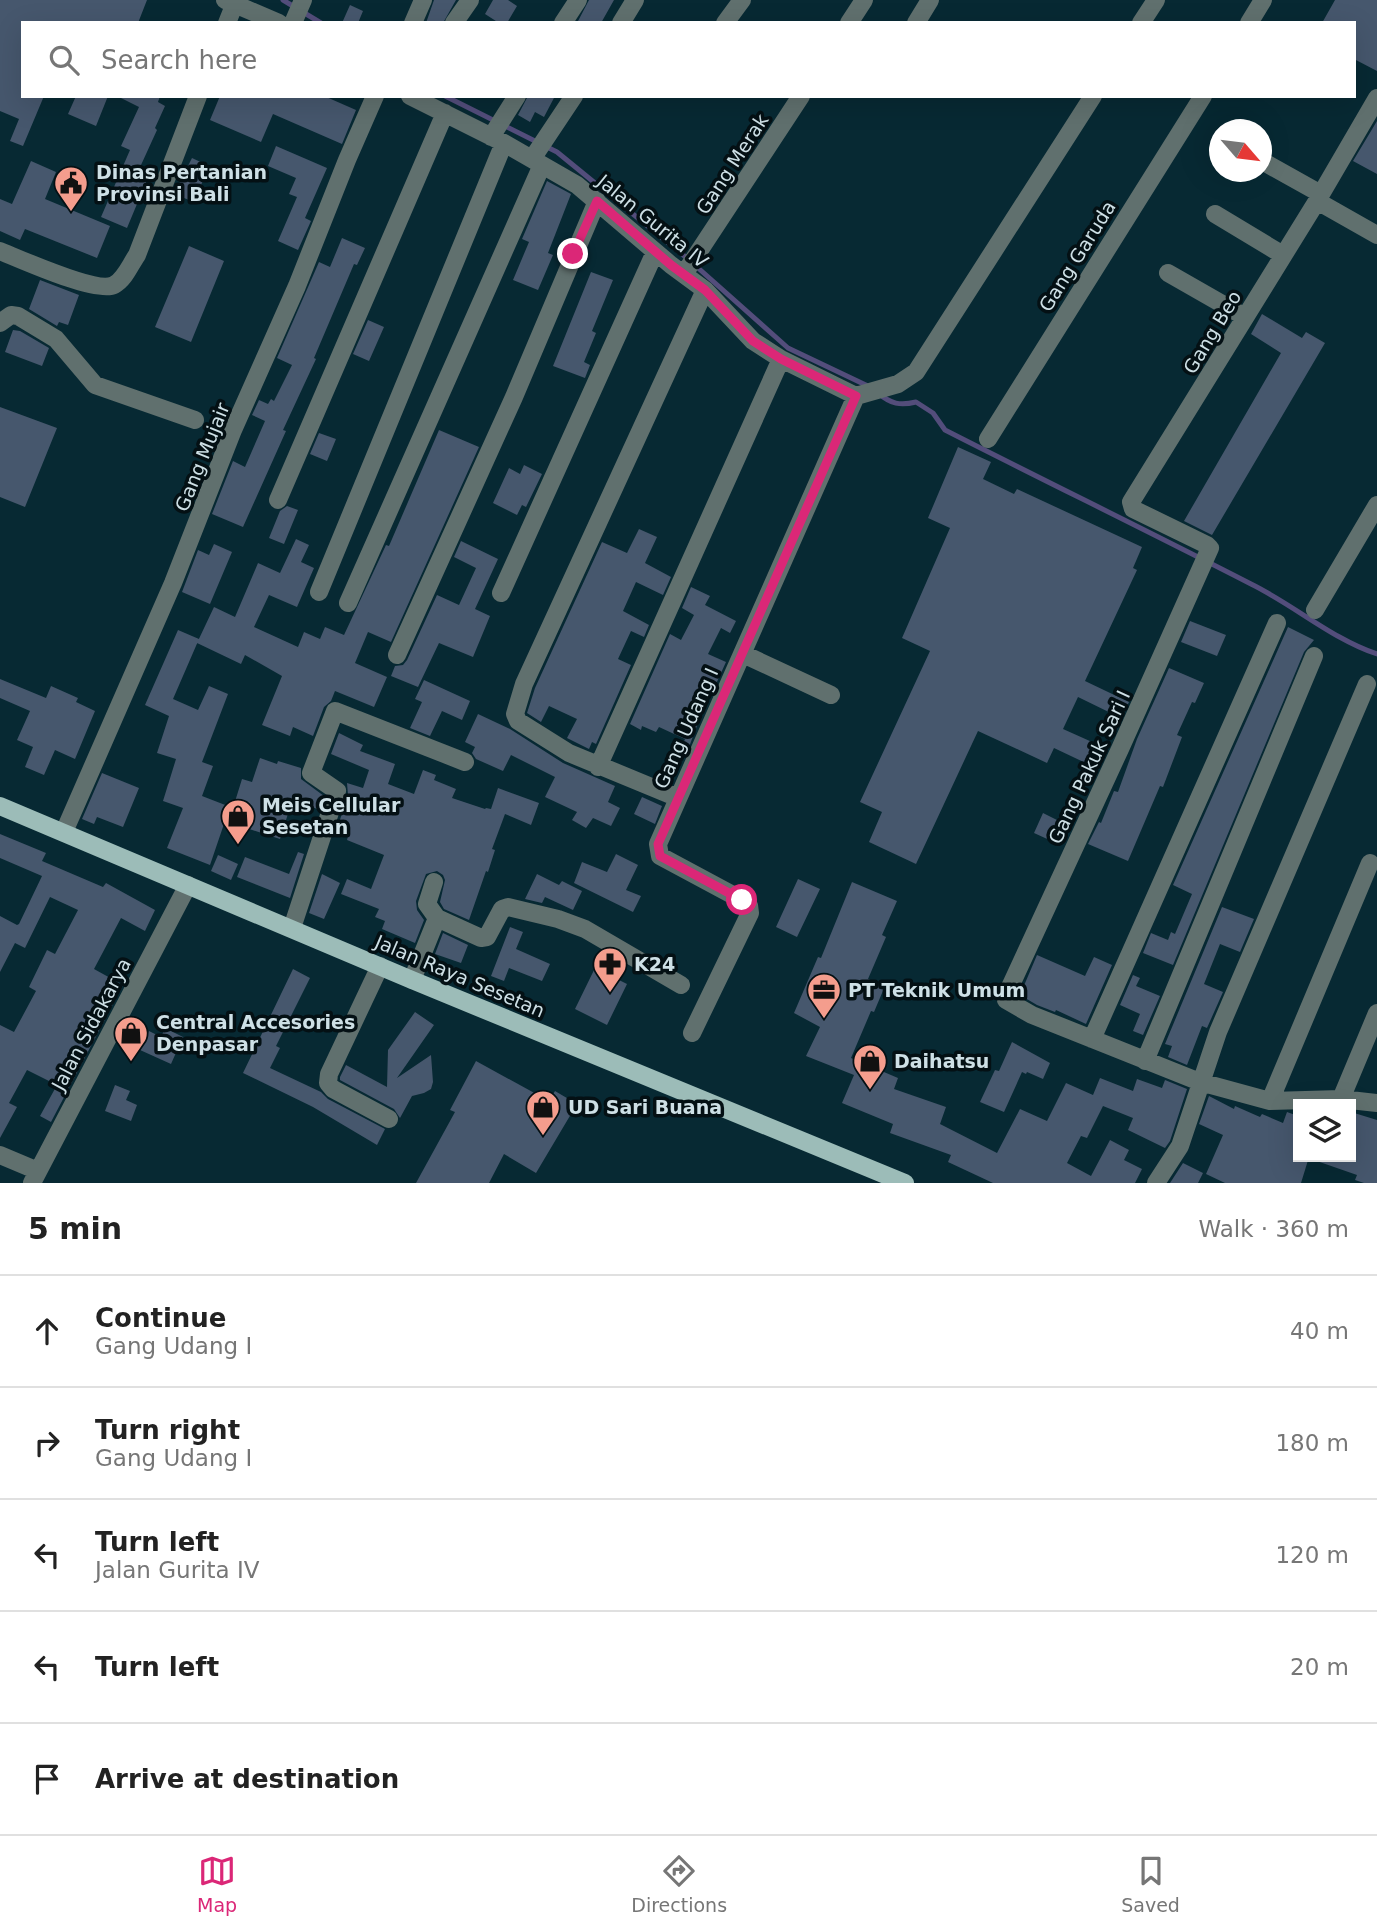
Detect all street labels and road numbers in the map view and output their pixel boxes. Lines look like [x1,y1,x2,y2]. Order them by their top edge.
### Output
street label: Gang Merak [691,110,773,218]
street label: Jalan Gurita IV [593,169,713,272]
street label: Gang Garuda [1034,197,1120,315]
street label: Gang Beo [1179,287,1245,377]
street label: Gang Mujair [170,399,234,514]
street label: Gang Udang I [650,664,722,792]
street label: Gang Pakuk Sari I [1044,687,1134,847]
street label: Jalan Raya Sesetan [371,930,548,1022]
street label: Jalan Sidakarya [46,954,135,1095]

